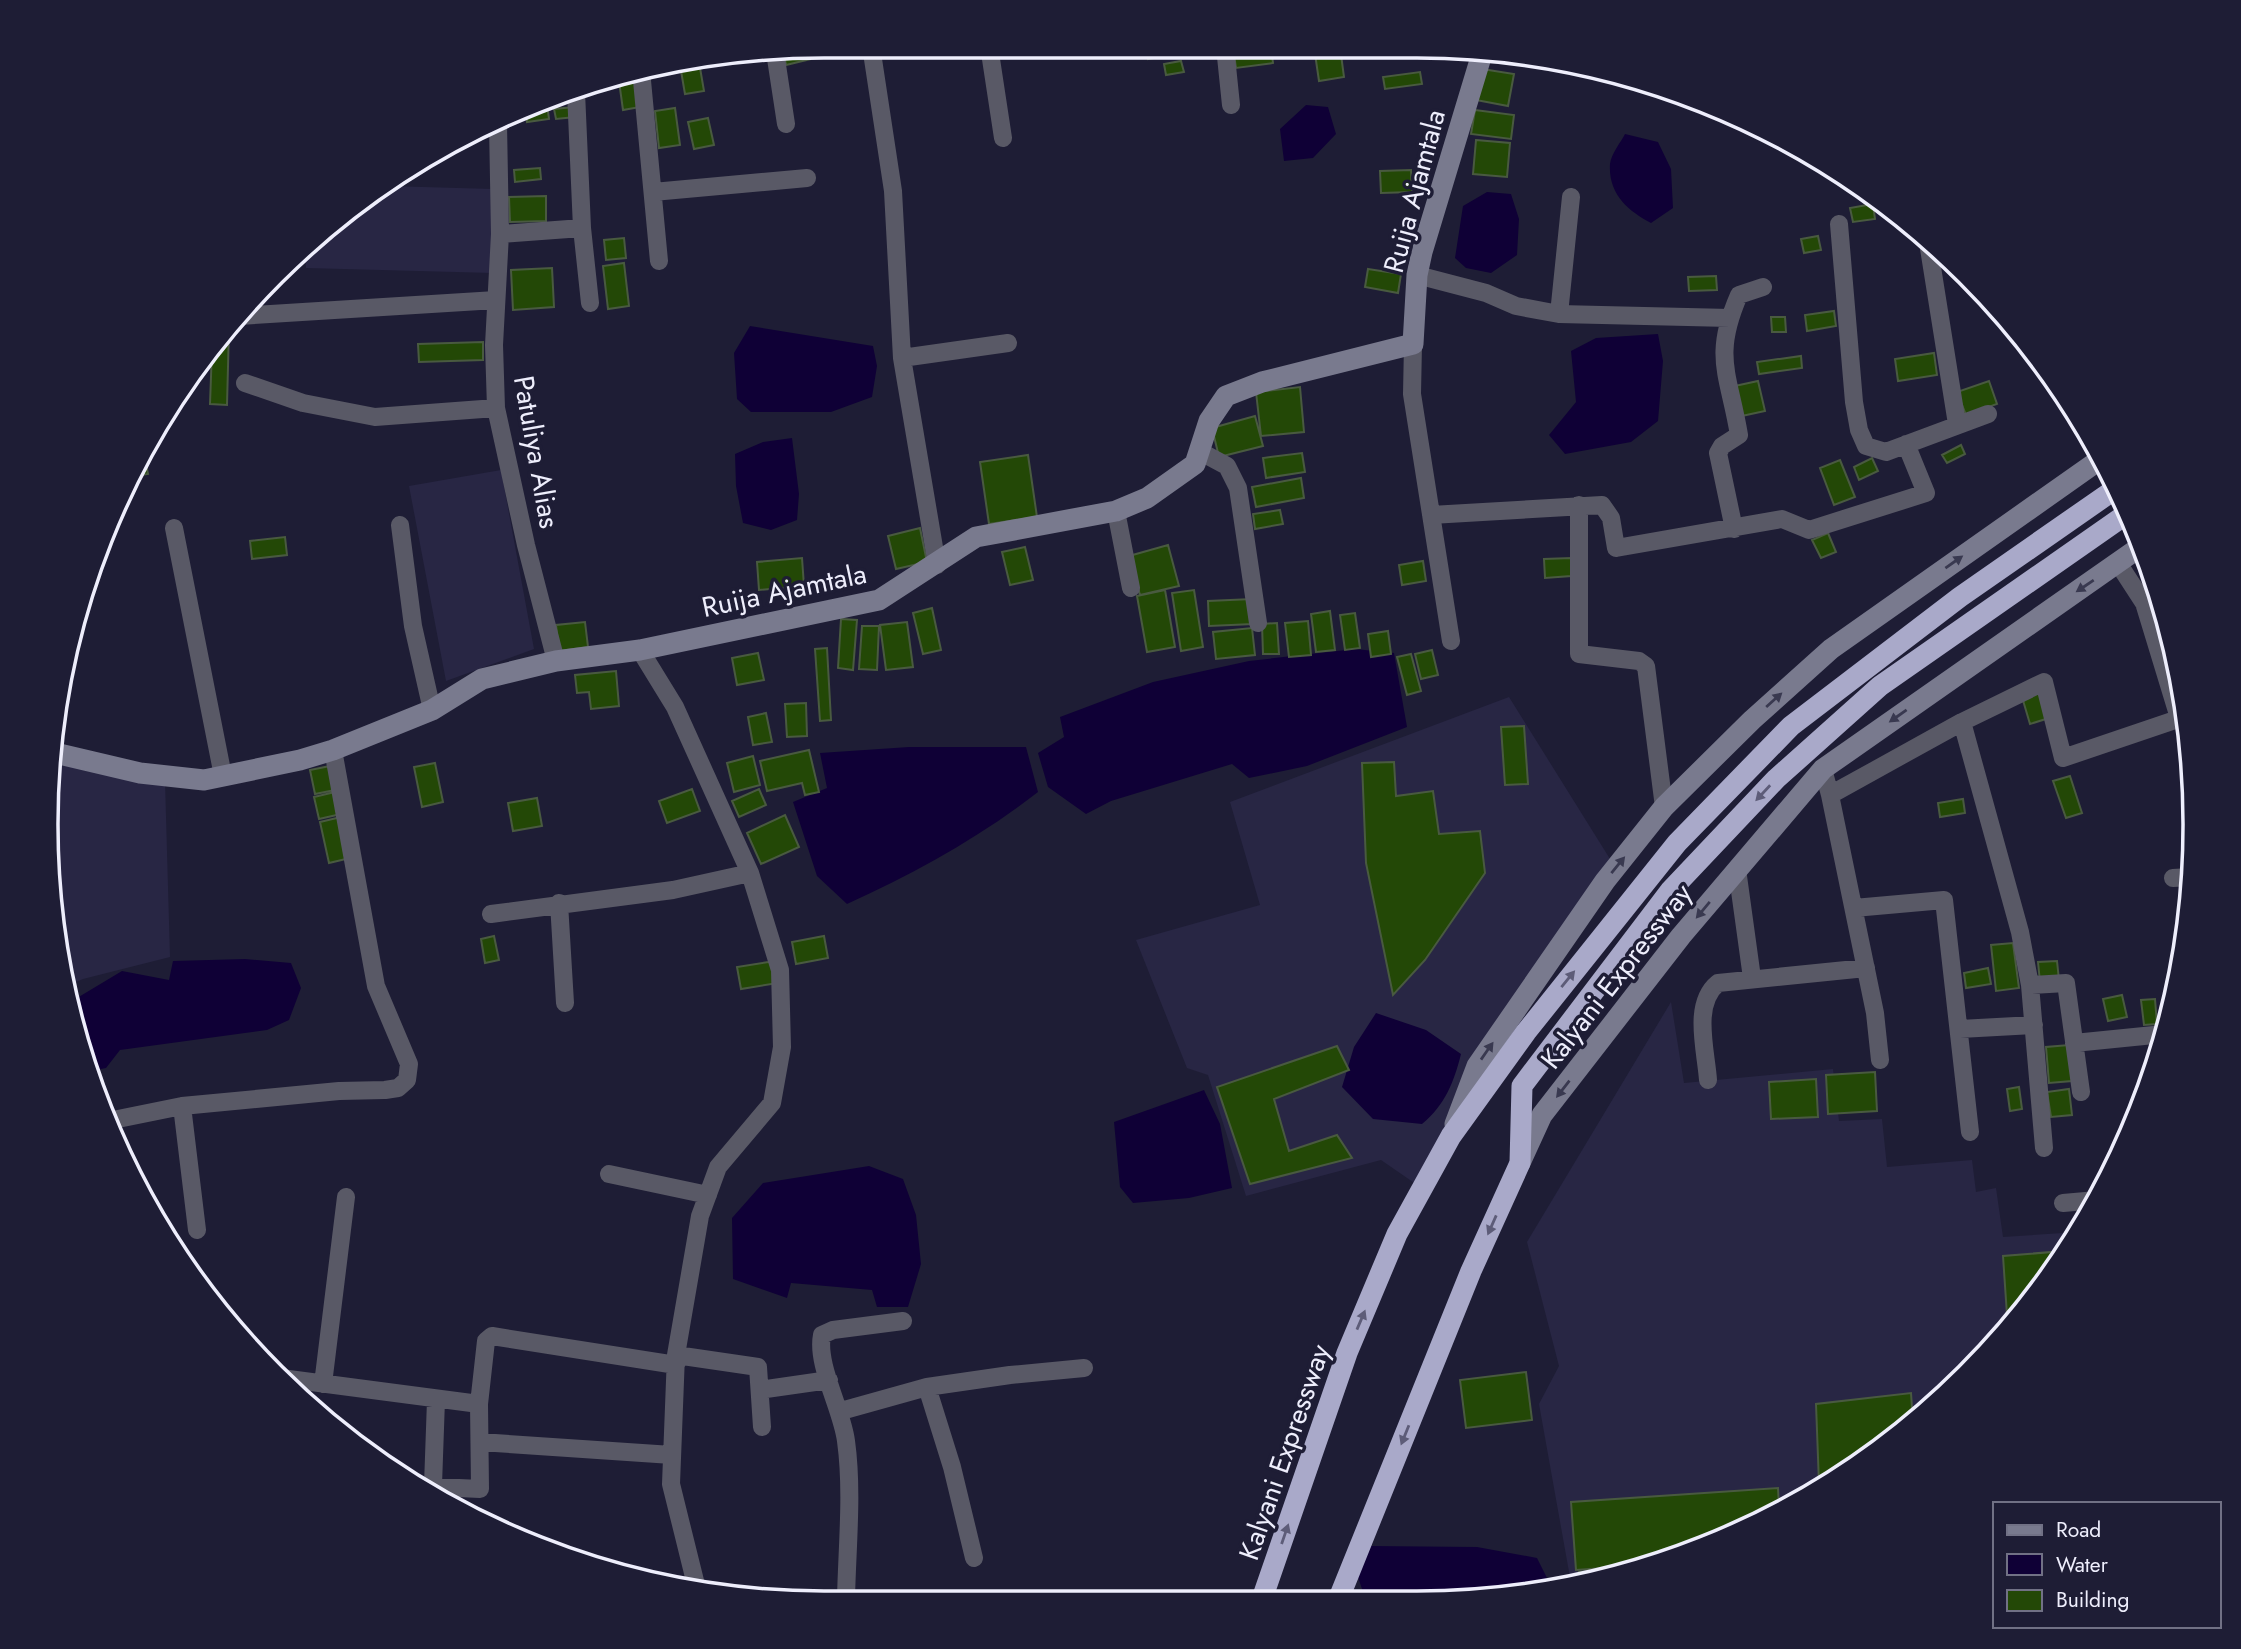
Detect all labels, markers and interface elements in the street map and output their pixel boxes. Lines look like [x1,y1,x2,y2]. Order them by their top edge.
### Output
street label: Ruija Ajamtala [1373,105,1456,277]
street label: Patuliya Alias [503,373,570,532]
street label: Ruija Ajamtala [698,553,870,628]
one-way arrow [1945,555,1963,569]
one-way arrow [2075,579,2094,592]
one-way arrow [1765,692,1783,708]
one-way arrow [1889,709,1907,723]
one-way arrow [1756,784,1772,801]
one-way arrow [1610,856,1625,874]
street label: Kalyani Expressway [1531,874,1702,1078]
one-way arrow [1696,901,1711,918]
one-way arrow [1561,970,1576,988]
one-way arrow [1480,1042,1494,1060]
one-way arrow [1556,1080,1570,1098]
one-way arrow [1486,1215,1498,1235]
one-way arrow [1355,1309,1366,1330]
street label: Kalyani Expressway [1228,1338,1341,1566]
one-way arrow [1399,1425,1410,1446]
legend [1993,1502,2220,1628]
text: Road [2056,1515,2101,1545]
one-way arrow [1280,1524,1291,1545]
text: Water [2056,1550,2109,1580]
text: Building [2056,1585,2129,1615]

